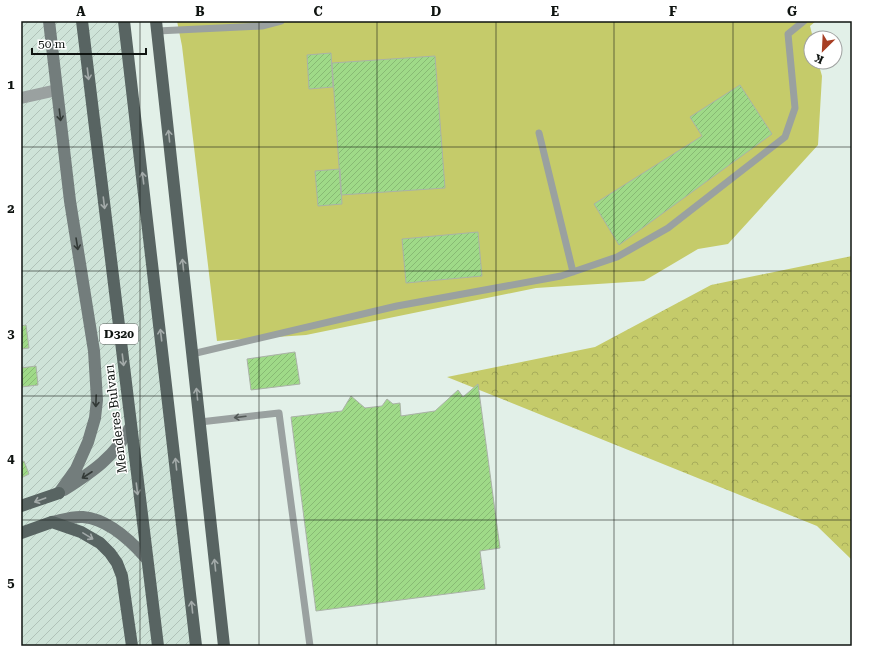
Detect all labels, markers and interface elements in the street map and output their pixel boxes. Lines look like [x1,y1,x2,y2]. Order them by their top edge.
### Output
text: A [76,4,86,19]
text: B [195,4,205,19]
text: C [313,4,323,19]
text: D [431,4,441,19]
text: E [551,4,559,19]
text: F [669,4,677,19]
text: G [787,4,797,19]
scale bar [32,30,146,56]
north arrow [803,30,843,70]
text: 50 m [38,37,65,51]
text: K [812,51,826,66]
one-way arrow [84,67,92,80]
text: 1 [7,77,15,92]
one-way arrow [56,108,64,121]
one-way arrow [165,130,172,143]
one-way arrow [139,172,147,185]
one-way arrow [100,196,107,209]
text: 2 [7,201,15,216]
one-way arrow [73,237,81,250]
one-way arrow [179,259,186,272]
road number: D320 [100,324,138,344]
text: 3 [7,326,15,341]
one-way arrow [157,329,165,342]
one-way arrow [119,353,126,366]
street label: Menderes Bulvarı [101,364,130,474]
one-way arrow [193,388,200,401]
one-way arrow [92,394,100,407]
one-way arrow [234,413,247,421]
text: 4 [7,451,15,466]
one-way arrow [172,458,180,471]
one-way arrow [81,471,92,480]
one-way arrow [134,482,141,495]
one-way arrow [35,496,47,504]
one-way arrow [82,532,94,540]
one-way arrow [212,559,219,572]
text: 5 [7,575,15,590]
one-way arrow [188,601,195,614]

